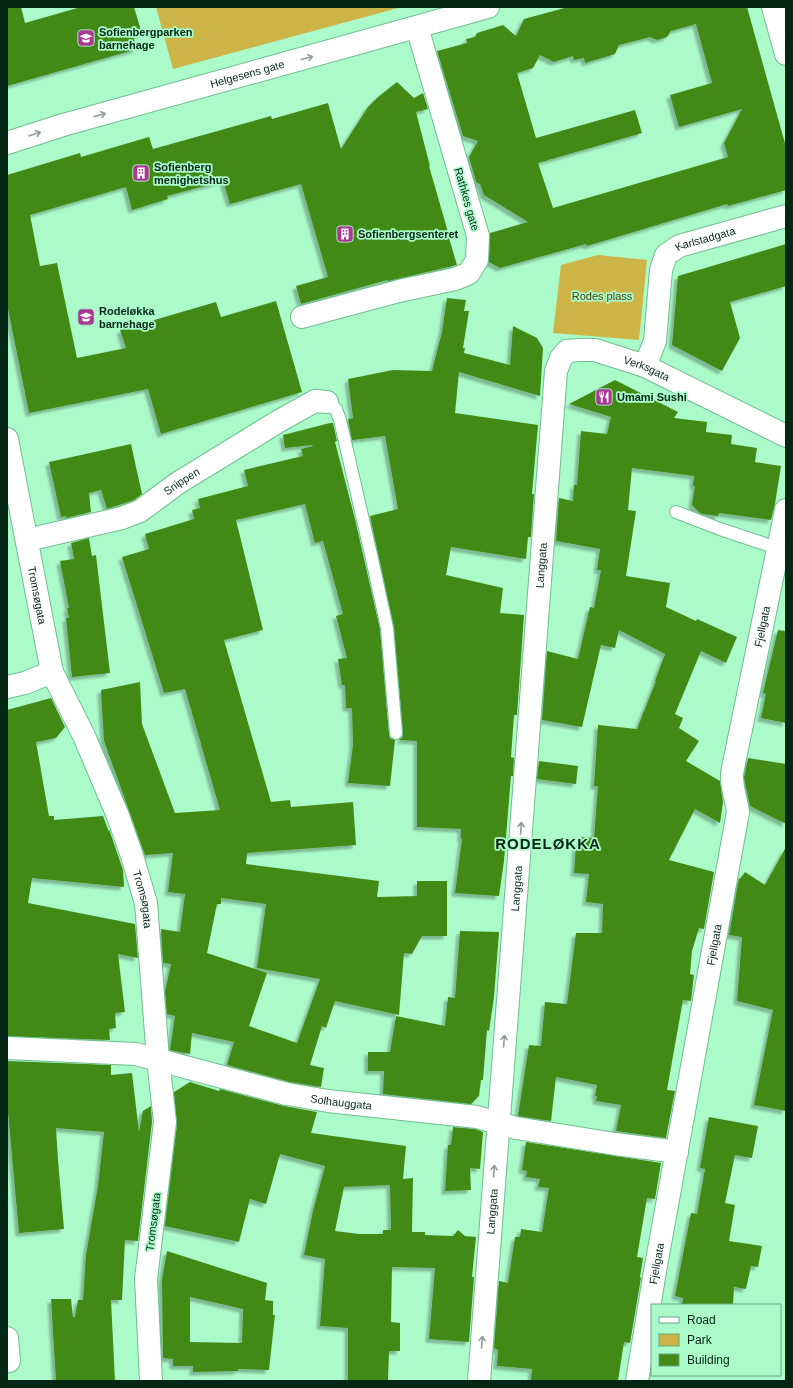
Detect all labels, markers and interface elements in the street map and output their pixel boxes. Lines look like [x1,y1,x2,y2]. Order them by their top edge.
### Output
place label: Sofienbergparken barnehage [99,26,193,51]
school or university icon: Sofienbergparken barnehage [76,28,96,48]
one-way arrow [300,54,313,61]
street label: Helgesens gate [209,58,286,90]
one-way arrow [94,111,107,118]
one-way arrow [28,130,41,137]
place label: Sofienberg menighetshus [154,161,229,186]
building icon: Sofienberg menighetshus [131,163,151,183]
street label: Rathkes gate [452,166,482,232]
building icon: Sofienbergsenteret [335,224,355,244]
street label: Karlstadgata [673,224,737,253]
place label: Sofienbergsenteret [358,228,459,240]
park label: Rodes plass [572,290,633,302]
place label: Rodeløkka barnehage [99,305,156,330]
school or university icon: Rodeløkka barnehage [76,307,96,327]
street label: Verksgata [622,354,673,384]
restaurant icon: Umami Sushi [594,387,614,407]
place label: Umami Sushi [617,391,687,403]
street label: Snippen [161,465,202,497]
street label: Langgata [533,541,549,589]
street label: Tromsøgata [26,565,49,626]
street label: Fjellgata [752,604,772,648]
one-way arrow [517,822,524,835]
district label: RODELØKKA [495,835,601,852]
street label: Langgata [509,864,524,912]
street label: Tromsøgata [131,869,154,930]
street label: Fjellgata [704,922,724,966]
one-way arrow [500,1035,508,1048]
street label: Solhauggata [309,1092,373,1112]
one-way arrow [491,1165,498,1178]
street label: Langgata [484,1187,500,1235]
street label: Tromsøgata [143,1191,163,1252]
street label: Fjellgata [647,1241,666,1285]
legend [651,1304,781,1376]
text: Road [687,1313,716,1327]
text: Park [687,1333,713,1347]
one-way arrow [478,1336,485,1349]
text: Building [687,1353,730,1367]

